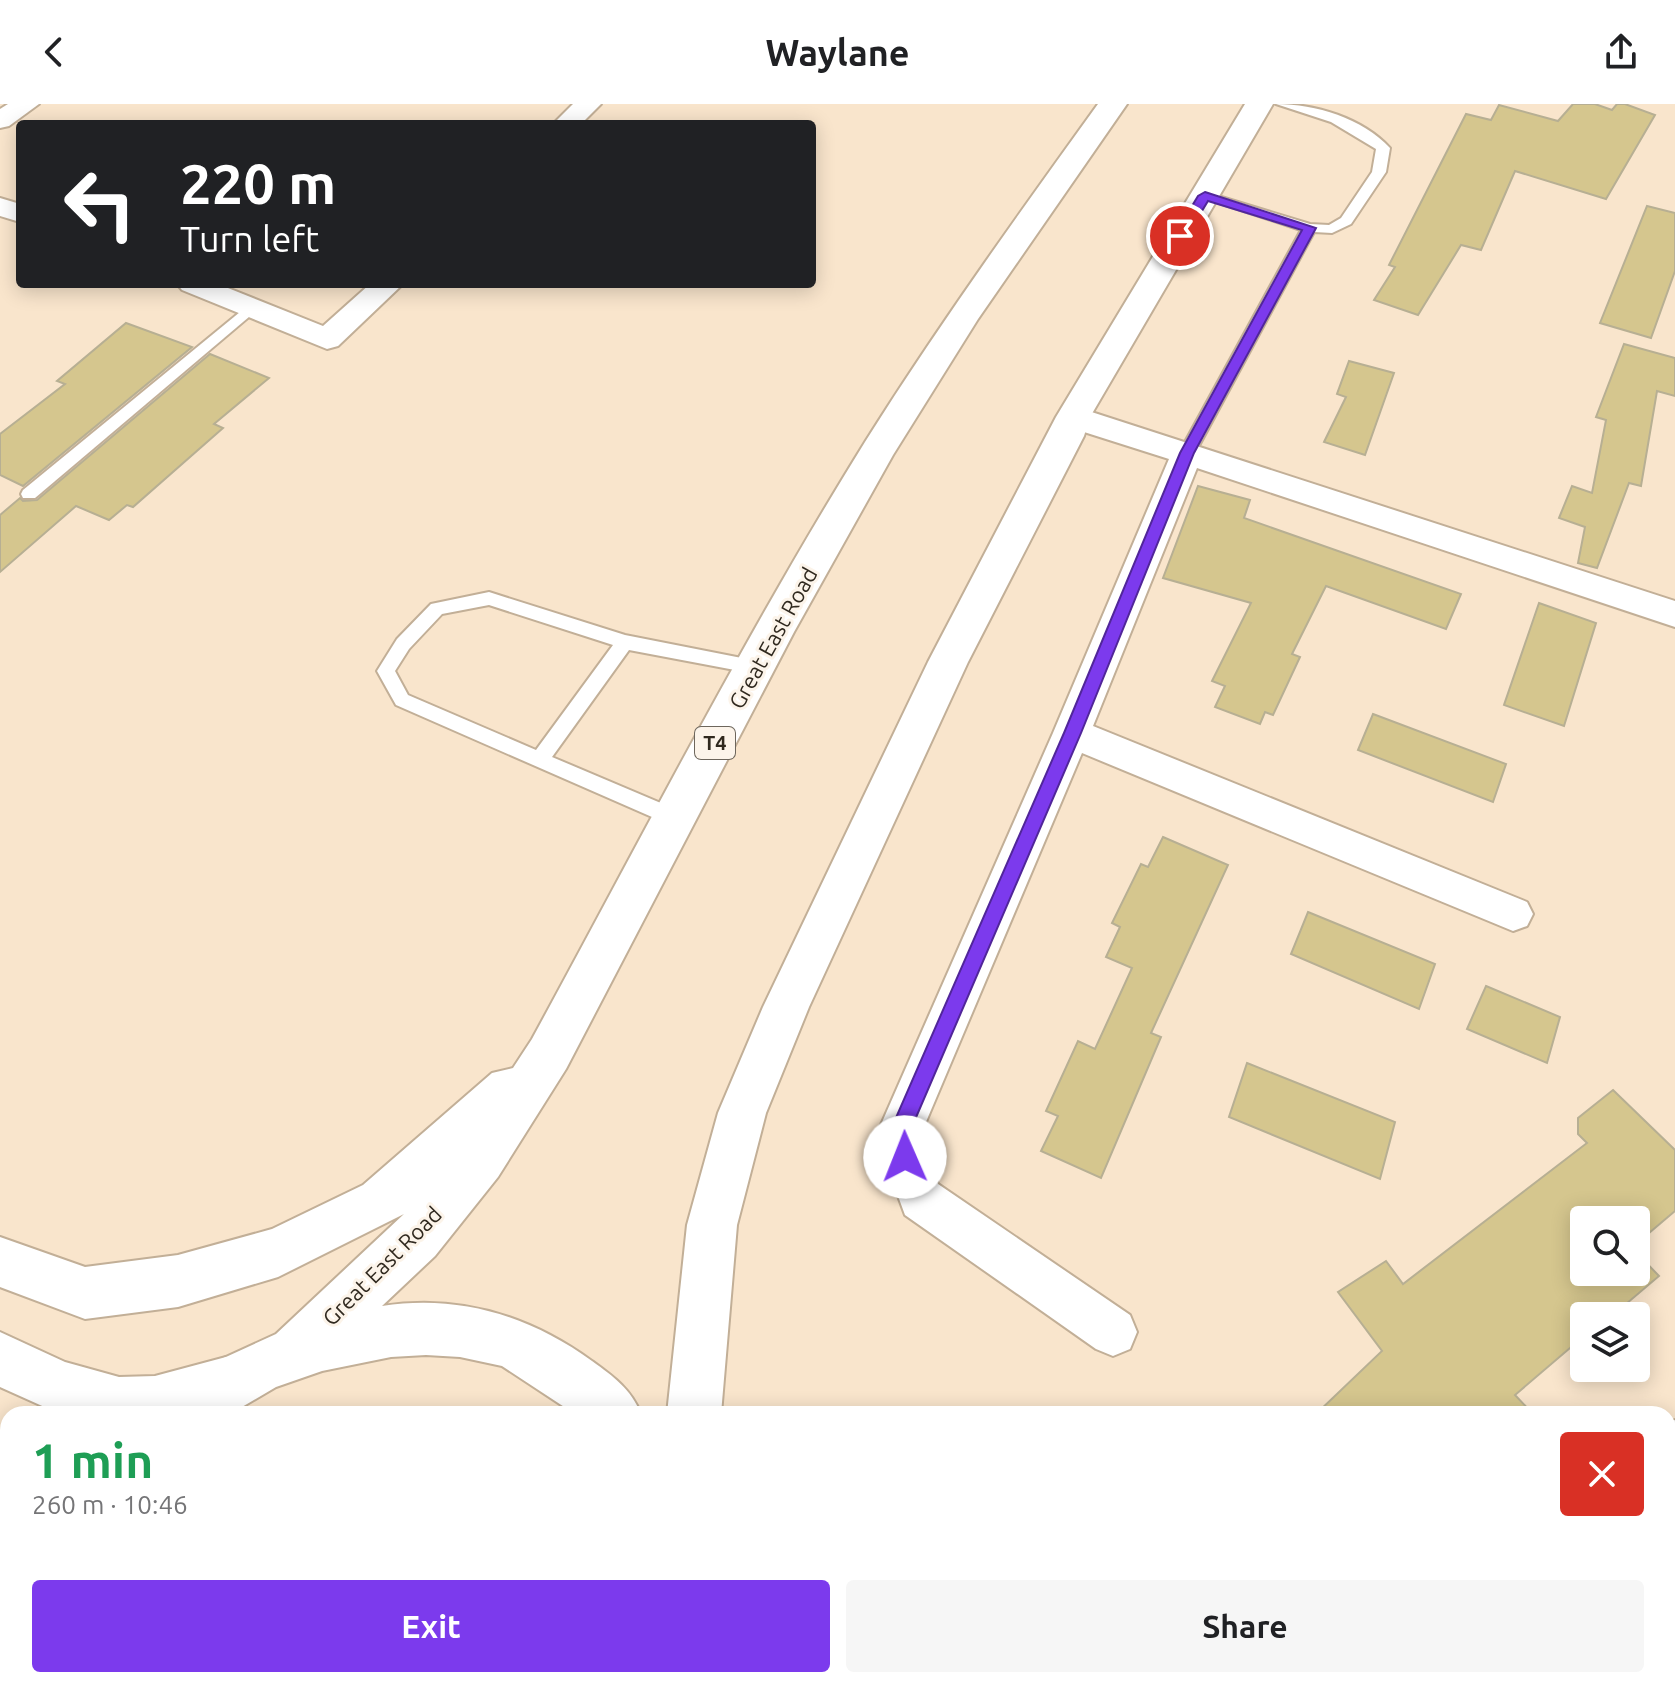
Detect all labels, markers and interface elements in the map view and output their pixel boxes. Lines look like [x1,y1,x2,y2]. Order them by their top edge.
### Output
icon: back [32,30,76,74]
icon: share [1599,30,1643,74]
text: Waylane [766,32,909,73]
icon: left [48,152,152,256]
text: 220 m [180,152,336,215]
pin [1146,202,1214,270]
icon: arrive [1158,214,1202,258]
text: Turn left [180,218,319,259]
street label: Great East Road [723,563,822,713]
road number: T4 [695,727,735,759]
position arrow [863,1115,947,1199]
street label: Great East Road [317,1201,446,1330]
map controls [1570,1206,1650,1382]
button: search [1570,1206,1650,1286]
button: layers [1570,1302,1650,1382]
button: close [1560,1432,1644,1516]
text: 1 min [32,1433,153,1487]
text: 260 m · 10:46 [32,1490,188,1519]
button: Exit [32,1580,830,1672]
button: Share [846,1580,1644,1672]

